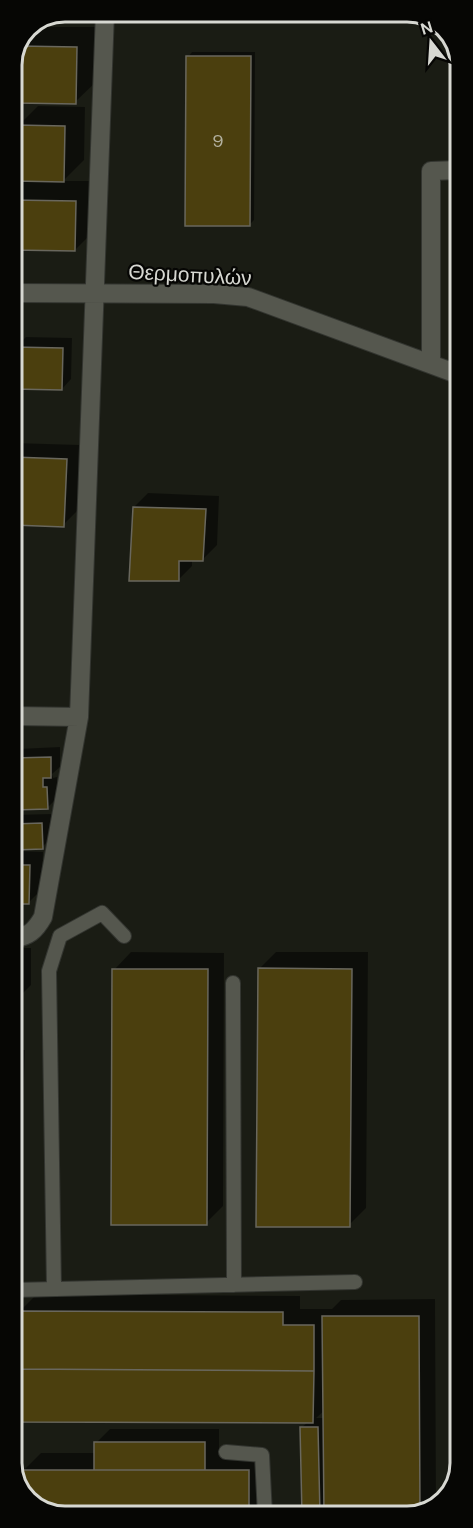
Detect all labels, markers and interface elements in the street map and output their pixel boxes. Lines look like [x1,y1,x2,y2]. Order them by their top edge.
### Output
north arrow [401,12,461,72]
text: N [418,16,435,40]
house number: 9 [212,129,224,153]
street label: Θερμοπυλών [128,258,252,292]

